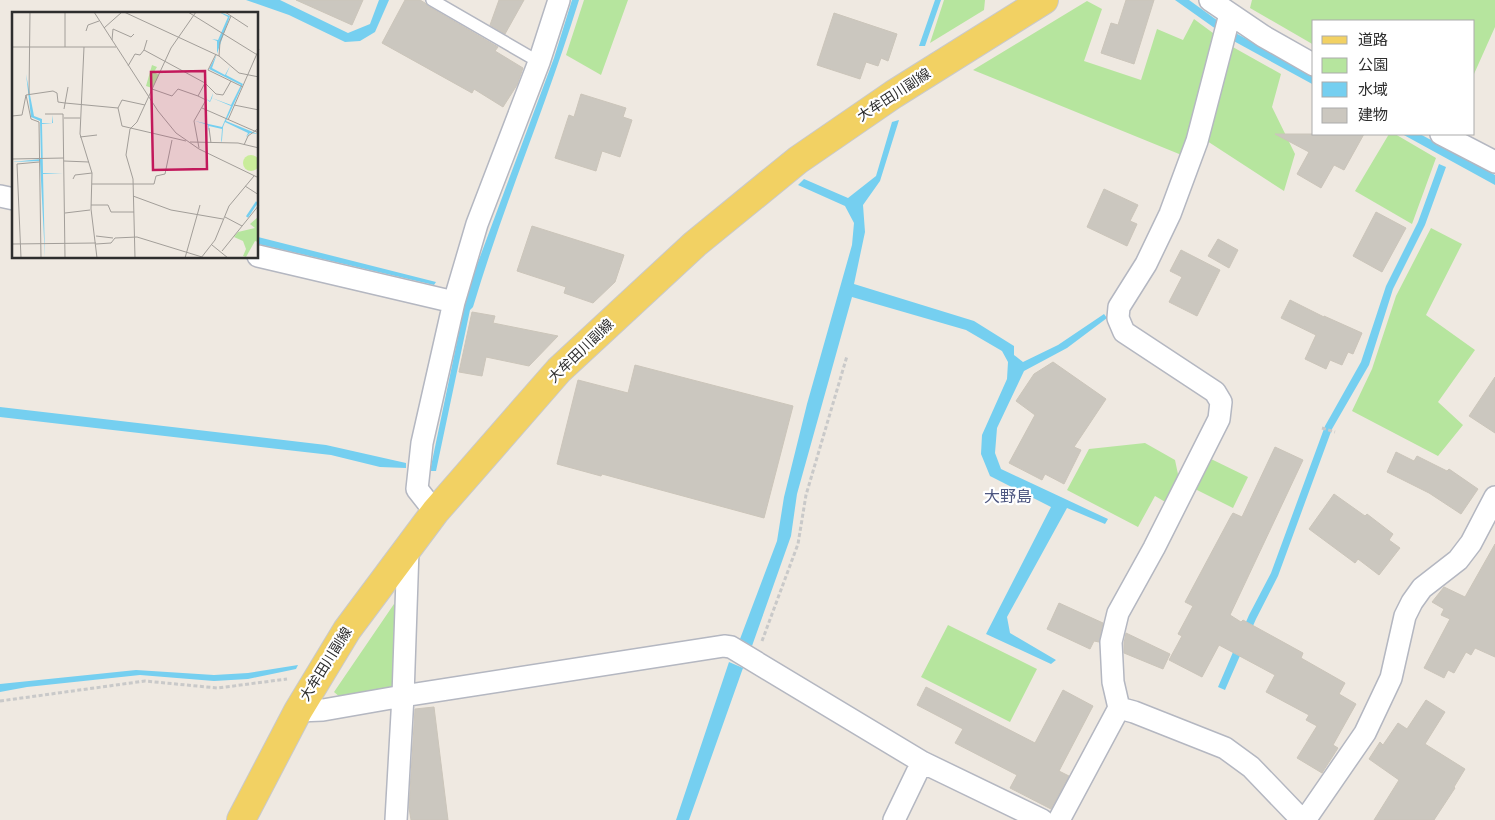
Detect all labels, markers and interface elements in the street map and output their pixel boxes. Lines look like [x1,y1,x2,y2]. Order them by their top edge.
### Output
inset map [12,12,259,259]
legend [1312,20,1475,135]
text: 道路 [1358,30,1388,50]
text: 公園 [1358,55,1388,75]
street label: 大牟田川副線 [854,64,934,126]
text: 水域 [1358,80,1388,100]
text: 建物 [1358,105,1388,125]
street label: 大牟田川副線 [544,315,618,387]
district label: 大野島 [984,486,1032,508]
street label: 大牟田川副線 [296,623,356,705]

